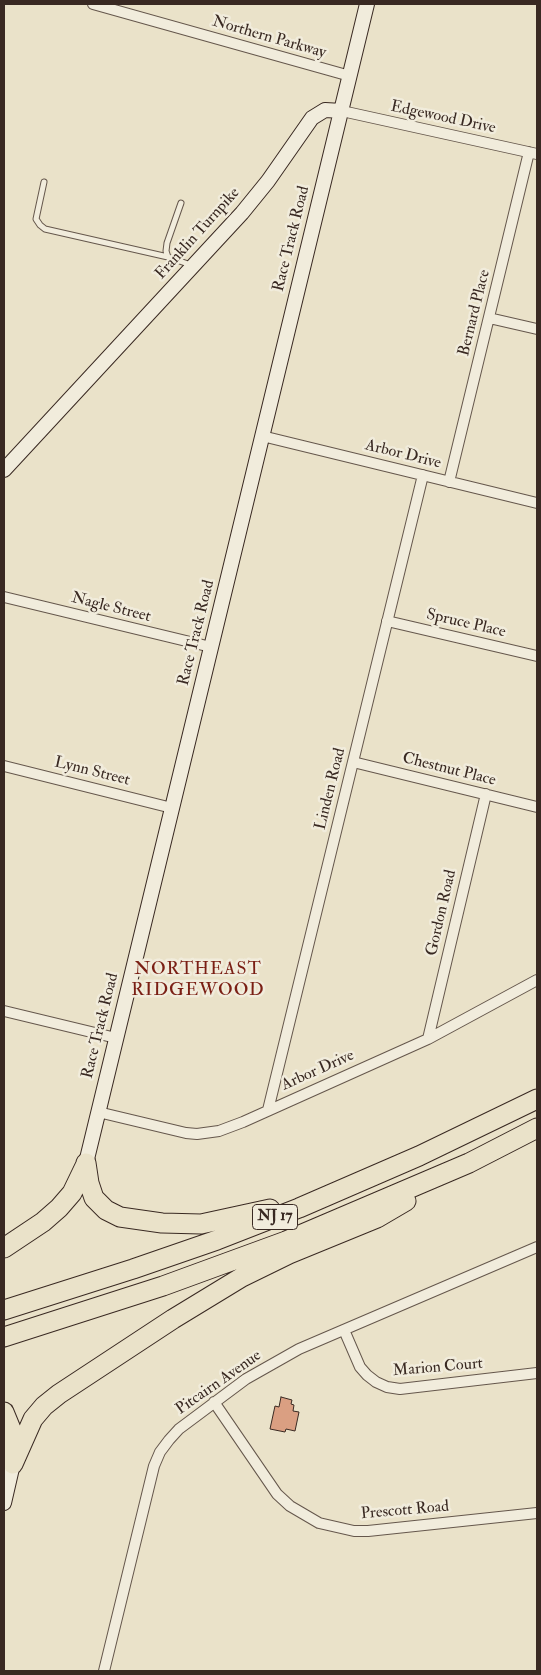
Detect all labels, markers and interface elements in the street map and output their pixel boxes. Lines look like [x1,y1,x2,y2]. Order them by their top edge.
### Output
street label: Northern Parkway [210,13,328,63]
street label: Edgewood Drive [389,97,497,139]
street label: Franklin Turnpike [152,184,244,284]
street label: Race Track Road [270,184,314,294]
street label: Bernard Place [455,268,495,358]
street label: Arbor Drive [363,436,443,474]
street label: Race Track Road [175,578,219,688]
street label: Nagle Street [69,589,153,627]
street label: Spruce Place [424,606,508,642]
street label: Linden Road [312,746,350,832]
street label: Chestnut Place [400,749,498,791]
street label: Lynn Street [52,753,132,791]
street label: Gordon Road [423,868,461,958]
district label: NORTHEAST RIDGEWOOD [130,959,266,1002]
street label: Race Track Road [79,971,123,1081]
street label: Arbor Drive [279,1046,357,1096]
road number: NJ 17 [252,1204,298,1230]
street label: Pitcairn Avenue [173,1347,265,1419]
street label: Marion Court [392,1355,484,1381]
street label: Prescott Road [360,1498,450,1524]

